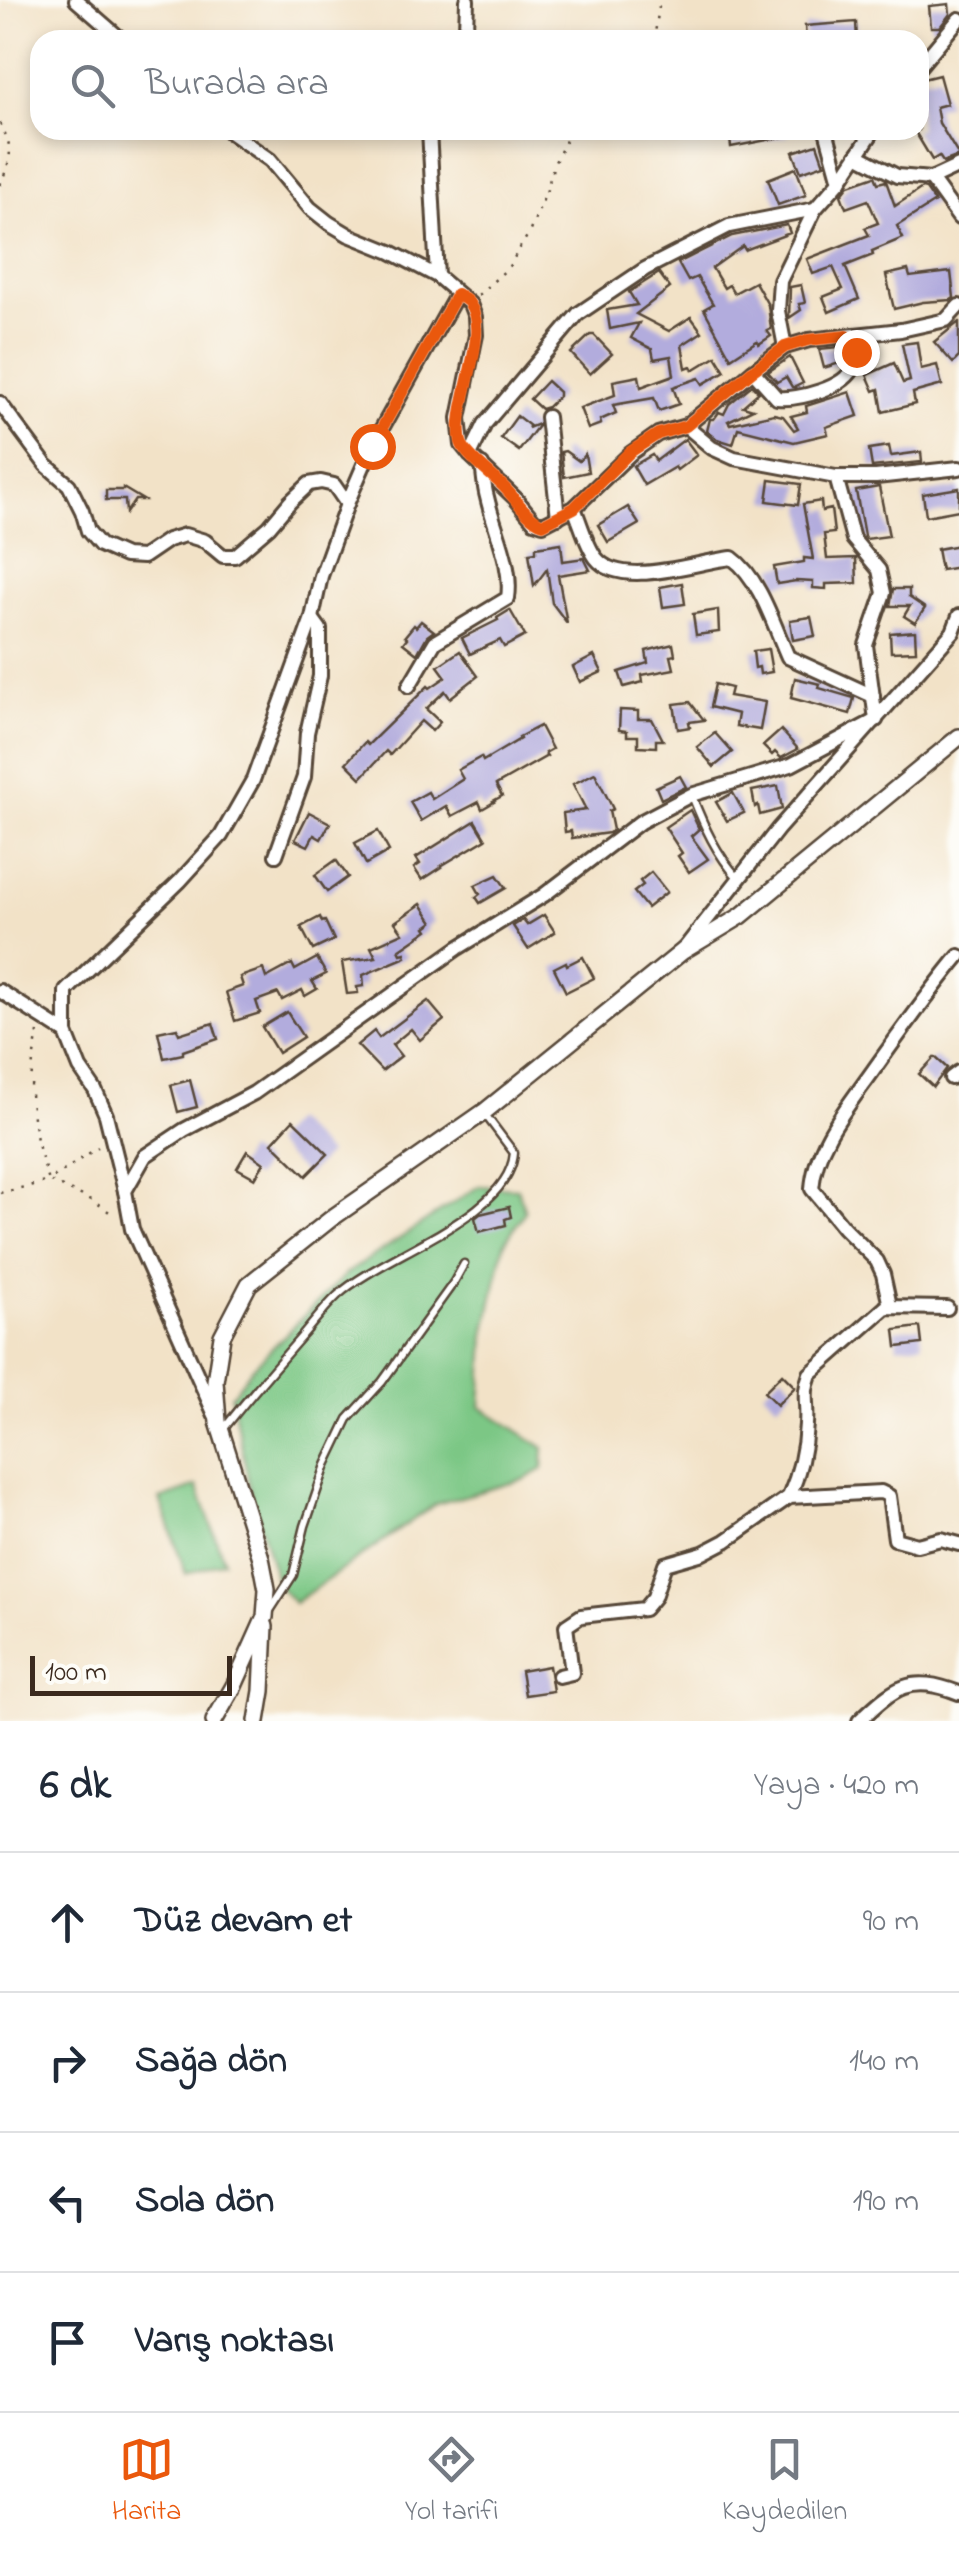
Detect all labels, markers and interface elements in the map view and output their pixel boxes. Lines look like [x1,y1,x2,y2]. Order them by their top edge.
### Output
search box [30,30,929,140]
text: Burada ara [145,57,329,113]
icon: search [65,58,120,113]
route end [834,330,880,376]
route start [350,424,396,470]
scale bar [30,1651,232,1696]
text: 100 m [45,1653,107,1694]
text: 6 dk [40,1756,111,1817]
text: Yaya · 420 m [753,1763,919,1810]
text: Düz devam et [135,1894,352,1950]
icon: ahead [40,1895,95,1950]
text: 90 m [863,1899,919,1946]
text: Sağa dön [135,2034,287,2090]
icon: right [40,2035,95,2090]
text: 140 m [849,2039,919,2086]
text: Sola dön [135,2174,274,2230]
icon: left [40,2175,95,2230]
text: 190 m [853,2179,919,2226]
text: Varış noktası [135,2314,334,2370]
icon: arrive [40,2315,95,2370]
tab: Harita [112,2432,181,2533]
tab: Yol tarifi [405,2432,499,2533]
tab: Kaydedilen [722,2432,847,2533]

